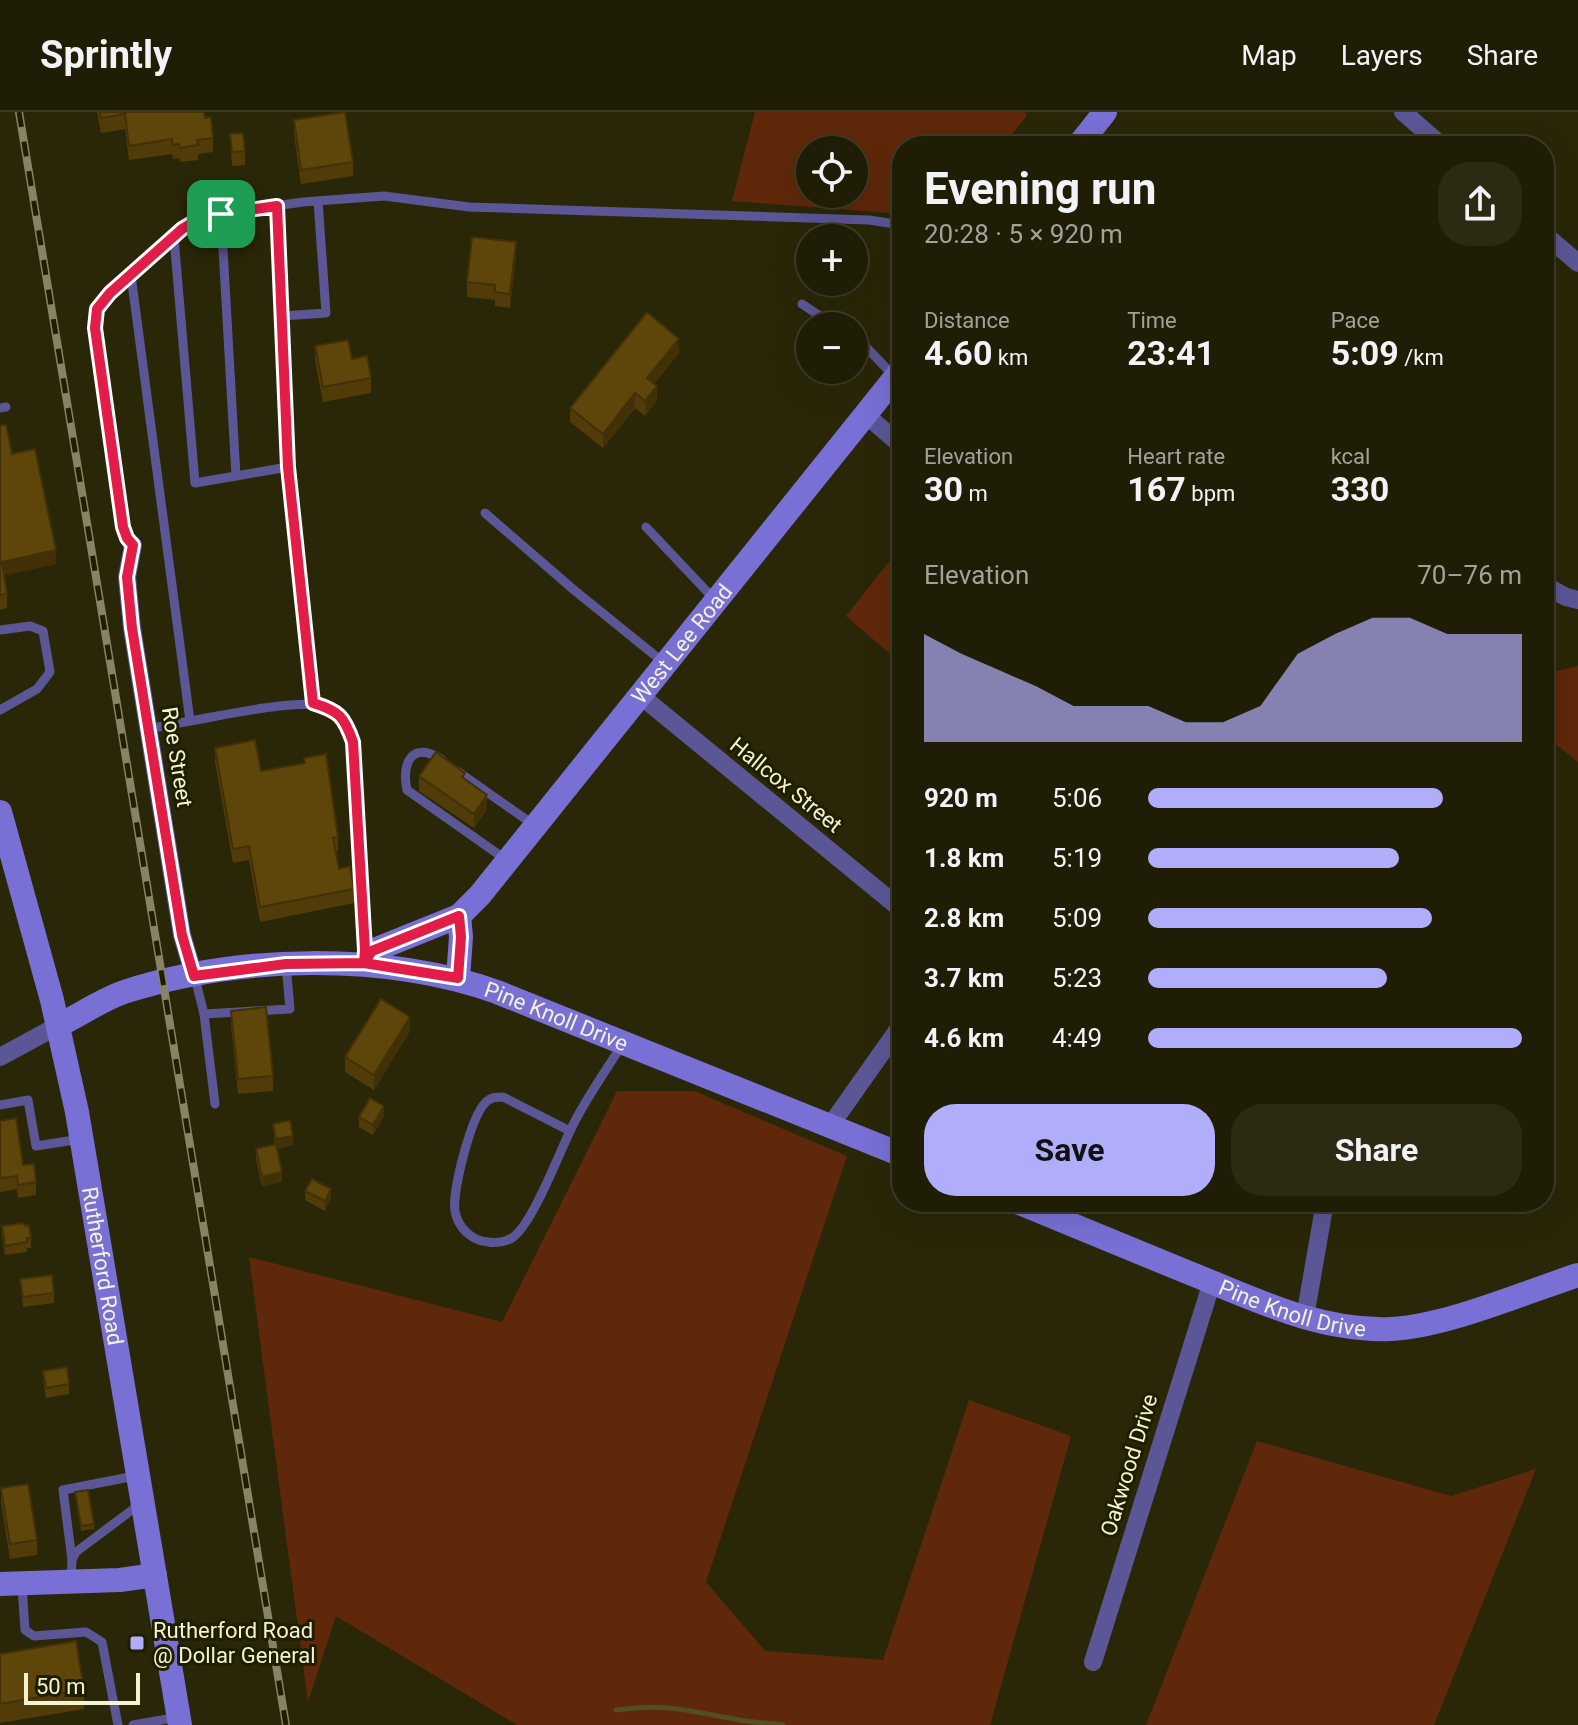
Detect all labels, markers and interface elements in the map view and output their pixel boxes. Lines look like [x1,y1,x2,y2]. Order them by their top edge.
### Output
text: Sprintly [40,33,172,77]
text: Map [1241,39,1297,72]
text: Layers [1341,39,1423,72]
text: Share [1467,39,1538,72]
map controls [796,136,868,384]
button: locate [796,136,868,208]
button: share [1438,162,1522,246]
text: Evening run [924,163,1156,215]
pin [187,180,255,248]
icon: arrive [199,192,243,236]
text: 20:28 · 5 × 920 m [924,219,1123,249]
button: + [796,224,868,296]
text: Distance [924,308,1010,333]
text: Time [1127,308,1177,333]
text: Pace [1331,308,1380,333]
button: − [796,312,868,384]
text: 4.60 [924,333,992,373]
text: 23:41 [1127,333,1215,373]
text: 5:09 [1331,333,1399,373]
text: km [992,345,1028,370]
text: /km [1399,345,1444,370]
text: Elevation [924,444,1013,469]
text: Heart rate [1127,444,1225,469]
text: kcal [1331,444,1370,469]
text: 30 [924,469,963,509]
text: 167 [1127,469,1186,509]
text: 330 [1331,469,1389,509]
text: m [963,481,988,506]
text: bpm [1186,481,1235,506]
text: Elevation [924,560,1029,590]
text: 70–76 m [1417,560,1522,590]
street label: West Lee Road [626,579,737,709]
street label: Roe Street [157,705,197,809]
street label: Hallcox Street [725,732,847,838]
text: 920 m [924,783,998,813]
text: 5:06 [1052,783,1102,813]
text: 1.8 km [924,843,1004,873]
text: 5:19 [1052,843,1102,873]
text: 2.8 km [924,903,1004,933]
text: 5:09 [1052,903,1102,933]
text: 3.7 km [924,963,1004,993]
text: 5:23 [1052,963,1102,993]
street label: Pine Knoll Drive [481,976,632,1056]
text: 4.6 km [924,1023,1004,1053]
text: 4:49 [1052,1023,1102,1053]
button: Save [924,1104,1215,1196]
button: Share [1231,1104,1522,1196]
street label: Rutherford Road [77,1185,128,1347]
street label: Pine Knoll Drive [1215,1274,1367,1341]
street label: Oakwood Drive [1096,1391,1162,1539]
place label: Rutherford Road @ Dollar General [153,1618,316,1668]
marker: Rutherford Road @ Dollar General [128,1634,146,1652]
scale bar [24,1669,140,1705]
text: 50 m [36,1674,85,1699]

